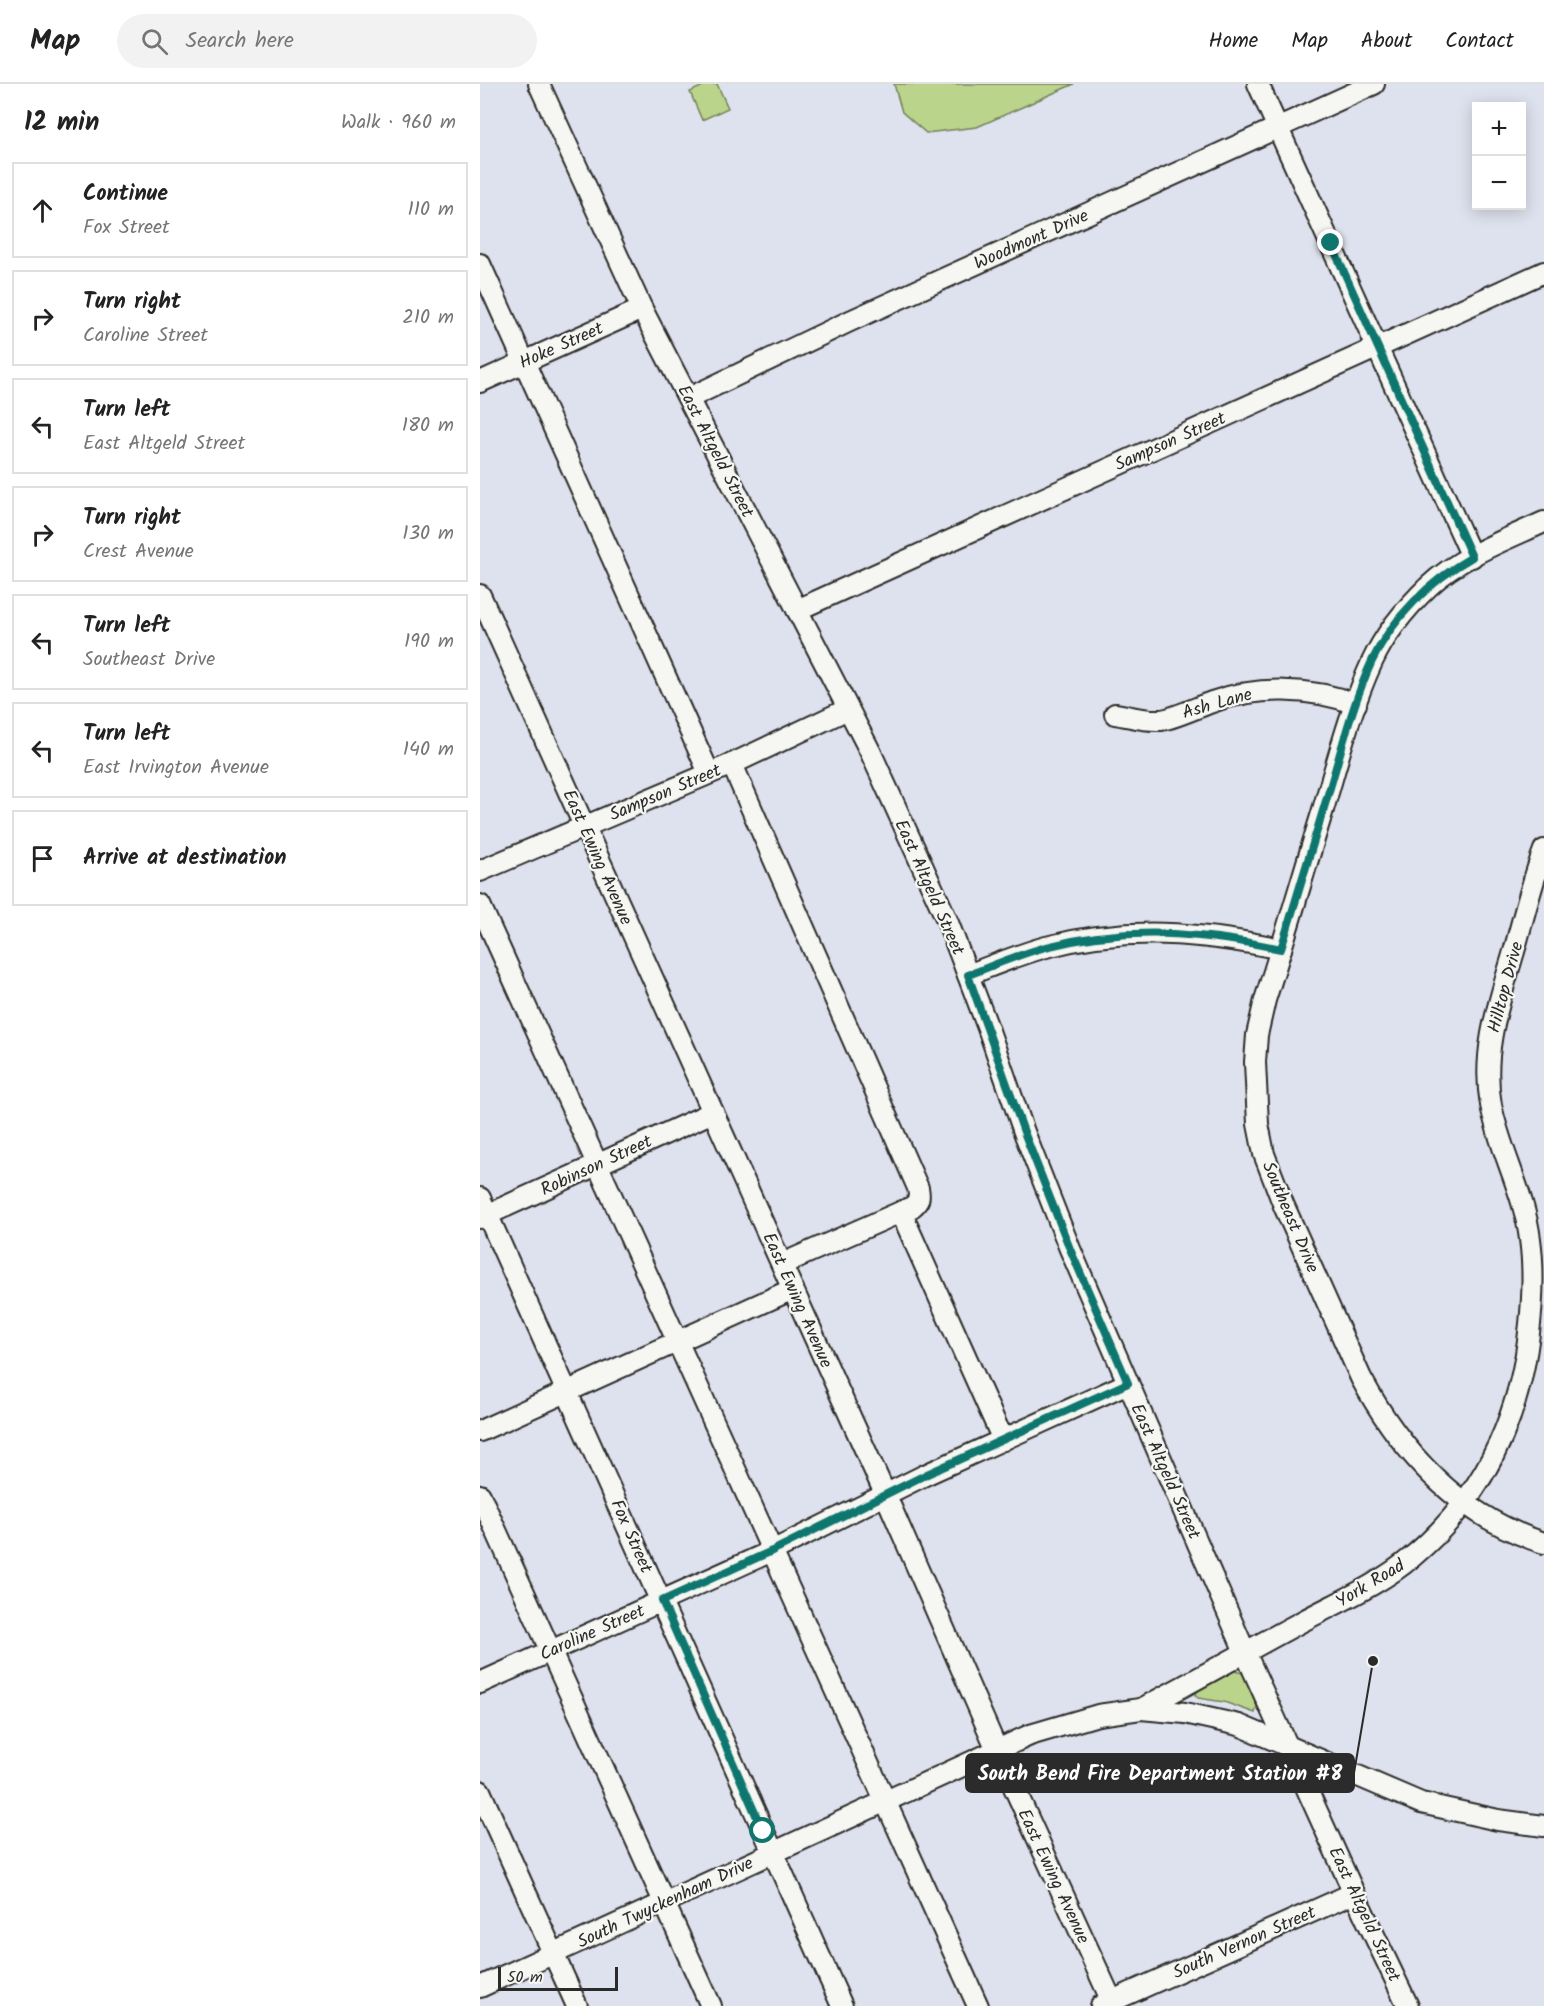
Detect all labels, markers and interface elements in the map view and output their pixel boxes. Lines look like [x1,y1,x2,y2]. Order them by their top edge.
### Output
search box [117,14,537,68]
text: Map [30,19,81,64]
text: Search here [186,24,294,59]
icon: search [138,25,171,58]
text: Home [1209,25,1258,58]
text: Map [1291,25,1328,58]
text: About [1361,25,1412,58]
text: Contact [1445,25,1514,58]
text: 12 min [24,102,99,144]
map controls [1472,102,1526,210]
button: + [1472,102,1526,156]
text: Walk · 960 m [341,107,456,139]
button: − [1472,156,1526,210]
text: Continue [83,177,168,212]
icon: ahead [26,194,59,227]
text: 110 m [408,194,454,226]
street label: Woodmont Drive [969,202,1094,279]
text: Fox Street [83,212,170,244]
route end [1317,229,1343,255]
text: Turn right [83,285,181,320]
icon: right [26,302,59,335]
text: 210 m [402,302,454,334]
street label: Hoke Street [515,314,609,378]
text: Caroline Street [83,320,208,352]
street label: East Altgeld Street [669,380,761,524]
text: Turn left [83,393,170,428]
street label: Sampson Street [1110,404,1232,480]
icon: left [26,410,59,443]
text: 180 m [402,410,454,442]
text: East Altgeld Street [83,428,245,460]
text: Turn right [83,501,181,536]
icon: right [26,518,59,551]
text: 130 m [402,518,454,550]
text: Crest Avenue [83,536,194,568]
text: Turn left [83,609,170,644]
icon: left [26,626,59,659]
text: 190 m [404,626,454,658]
text: Southeast Drive [83,644,215,676]
street label: Ash Lane [1179,681,1256,728]
text: Turn left [83,717,170,752]
icon: left [26,734,59,767]
text: 140 m [403,734,454,766]
text: East Irvington Avenue [83,752,269,784]
street label: Sampson Street [605,756,727,830]
street label: East Ewing Avenue [554,785,640,930]
street label: East Altgeld Street [886,815,972,961]
text: Arrive at destination [83,841,286,876]
icon: arrive [26,842,59,875]
street label: Hilltop Drive [1480,938,1533,1036]
street label: Robinson Street [536,1127,658,1205]
street label: Southeast Drive [1253,1157,1326,1278]
street label: East Ewing Avenue [754,1228,840,1373]
street label: East Altgeld Street [1122,1399,1208,1545]
street label: Fox Street [601,1495,660,1579]
street label: York Road [1331,1552,1412,1616]
street label: Caroline Street [535,1597,651,1670]
callout: South Bend Fire Department Station #8 [966,1754,1354,1792]
text: South Bend Fire Department Station #8 [978,1759,1342,1791]
street label: East Ewing Avenue [1009,1804,1097,1949]
route start [749,1817,775,1843]
street label: East Altgeld Street [1320,1842,1408,1988]
street label: South Twyckenham Drive [573,1850,759,1957]
street label: South Vernon Street [1168,1898,1322,1988]
scale bar [498,1964,618,1992]
text: 50 m [507,1965,543,1990]

